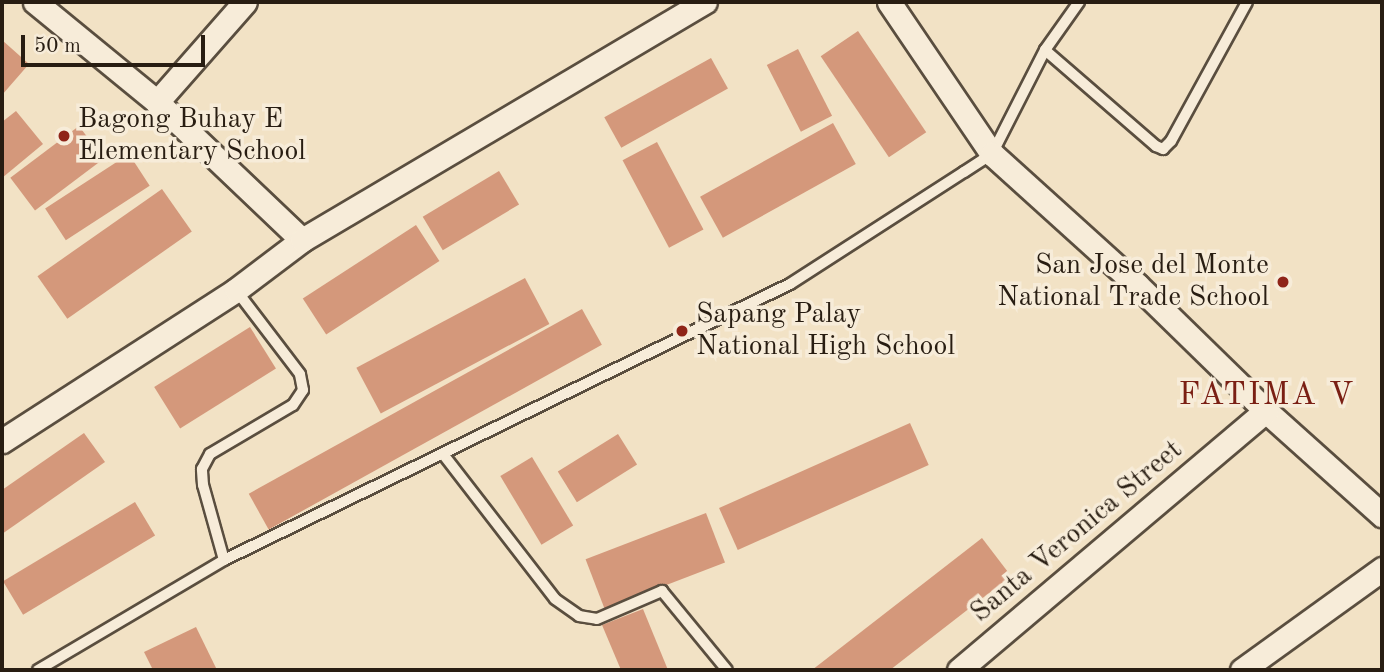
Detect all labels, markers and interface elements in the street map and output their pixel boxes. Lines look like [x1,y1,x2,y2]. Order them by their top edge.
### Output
scale bar [24,21,208,65]
text: 50 m [34,36,81,57]
place label: Bagong Buhay E Elementary School [78,103,306,169]
marker: Bagong Buhay E Elementary School [56,128,72,144]
place label: San Jose del Monte National Trade School [997,249,1269,315]
marker: San Jose del Monte National Trade School [1275,274,1291,290]
place label: Sapang Palay National High School [696,298,955,364]
marker: Sapang Palay National High School [674,323,690,339]
district label: FATIMA V [1180,377,1354,415]
street label: Santa Veronica Street [964,434,1190,630]

